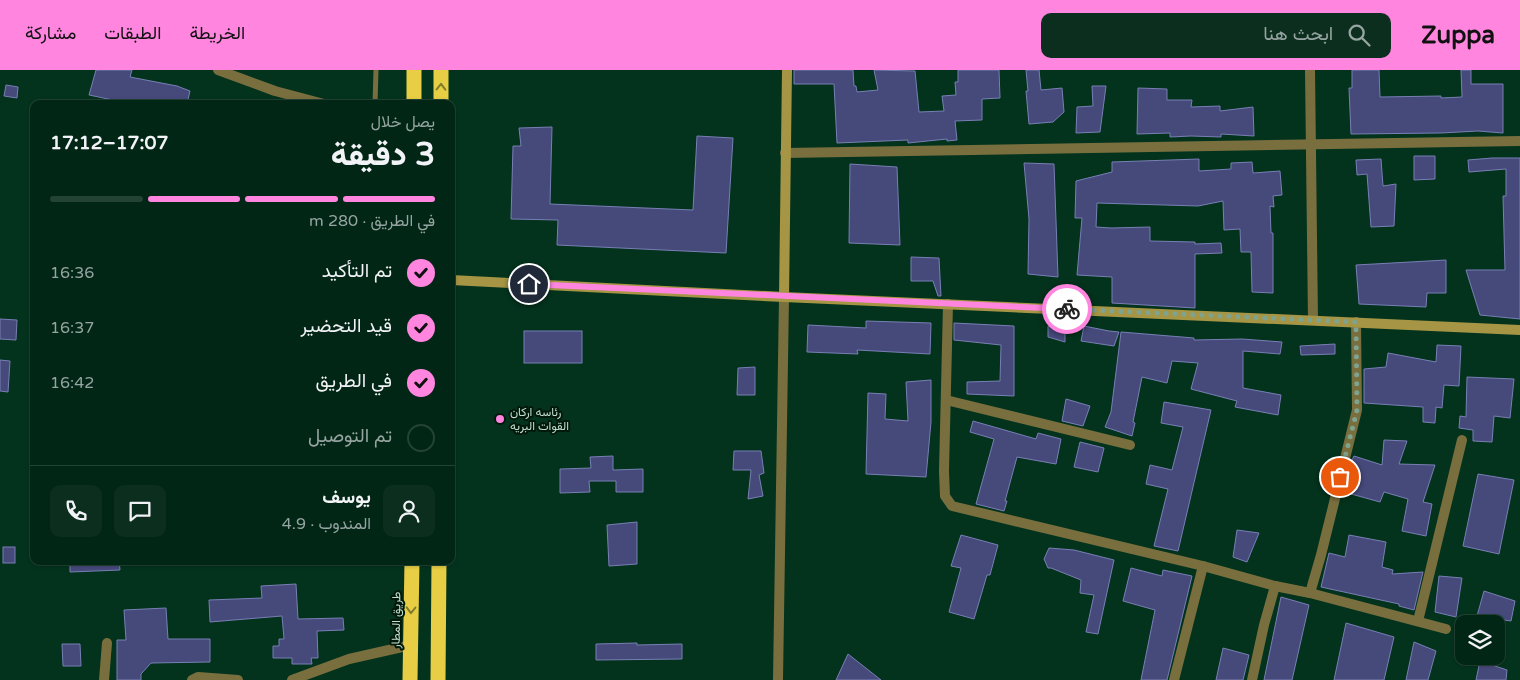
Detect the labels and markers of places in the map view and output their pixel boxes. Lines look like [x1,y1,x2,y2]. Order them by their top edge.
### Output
pin [508,263,550,305]
place label: رئاسه اركان القوات البريه [510,405,569,434]
marker: رئاسه اركان القوات البريه [494,413,506,425]
pin [1319,456,1361,498]

